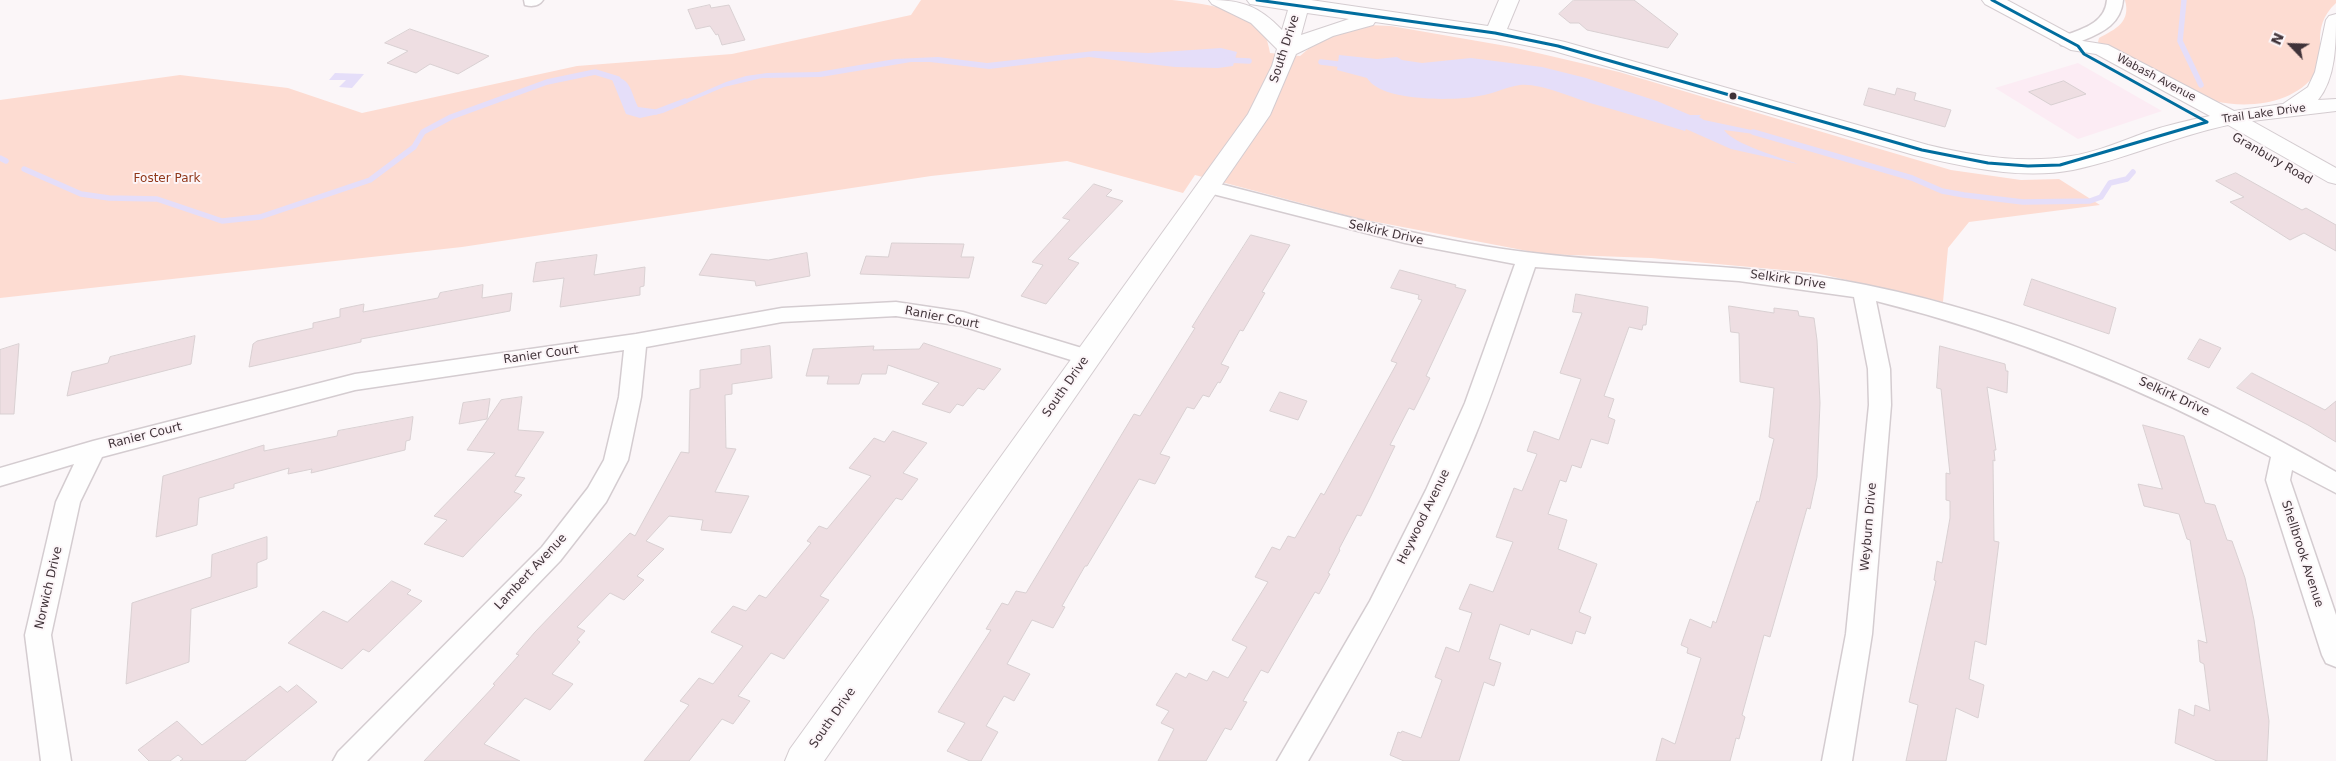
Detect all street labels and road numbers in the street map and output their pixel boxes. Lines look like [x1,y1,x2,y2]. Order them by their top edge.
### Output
street label: South Drive [1267,13,1303,85]
street label: Wabash Avenue [2114,52,2198,104]
street label: Trail Lake Drive [2221,102,2307,126]
street label: Granbury Road [2229,130,2315,188]
street label: Selkirk Drive [1347,217,1425,249]
street label: Selkirk Drive [1749,268,1827,292]
street label: Ranier Court [904,304,980,332]
street label: Ranier Court [503,343,579,367]
street label: South Drive [1040,354,1092,420]
street label: Selkirk Drive [2136,374,2212,420]
street label: Ranier Court [107,420,183,452]
street label: Heywood Avenue [1395,467,1453,567]
street label: Weyburn Drive [1858,482,1880,572]
street label: Shellbrook Avenue [2278,499,2326,609]
street label: Lambert Avenue [492,531,570,613]
street label: Norwich Drive [32,545,66,631]
street label: South Drive [807,685,859,751]

